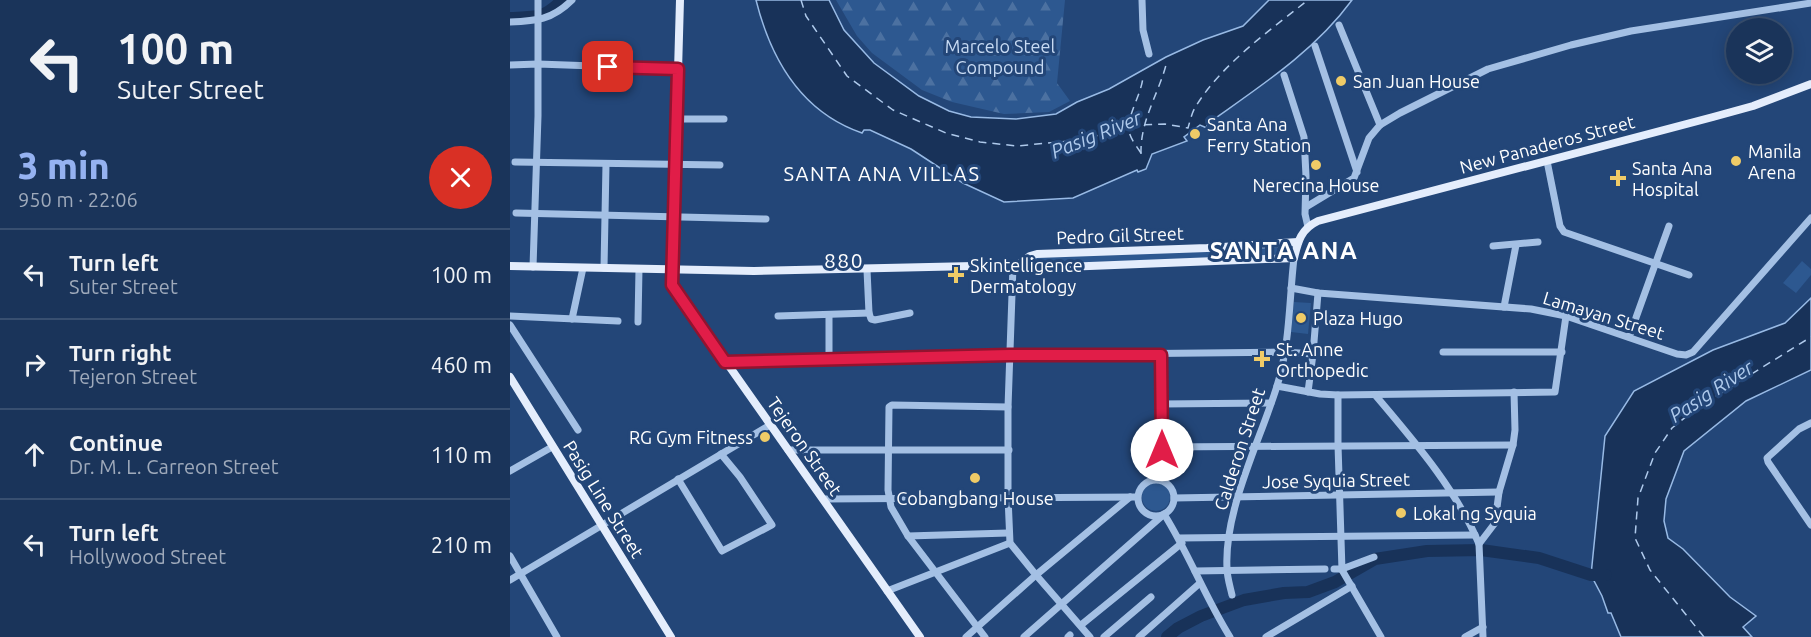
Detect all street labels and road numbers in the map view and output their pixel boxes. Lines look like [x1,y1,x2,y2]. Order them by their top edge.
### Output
street label: New Panaderos Street [1457,111,1637,177]
street label: Pedro Gil Street [1056,223,1184,247]
street label: Lamayan Street [1541,287,1667,343]
street label: Calderon Street [1210,385,1268,513]
street label: Tejeron Street [764,393,846,499]
street label: Pasig Line Street [560,437,648,561]
street label: Jose Syquia Street [1262,469,1410,491]

